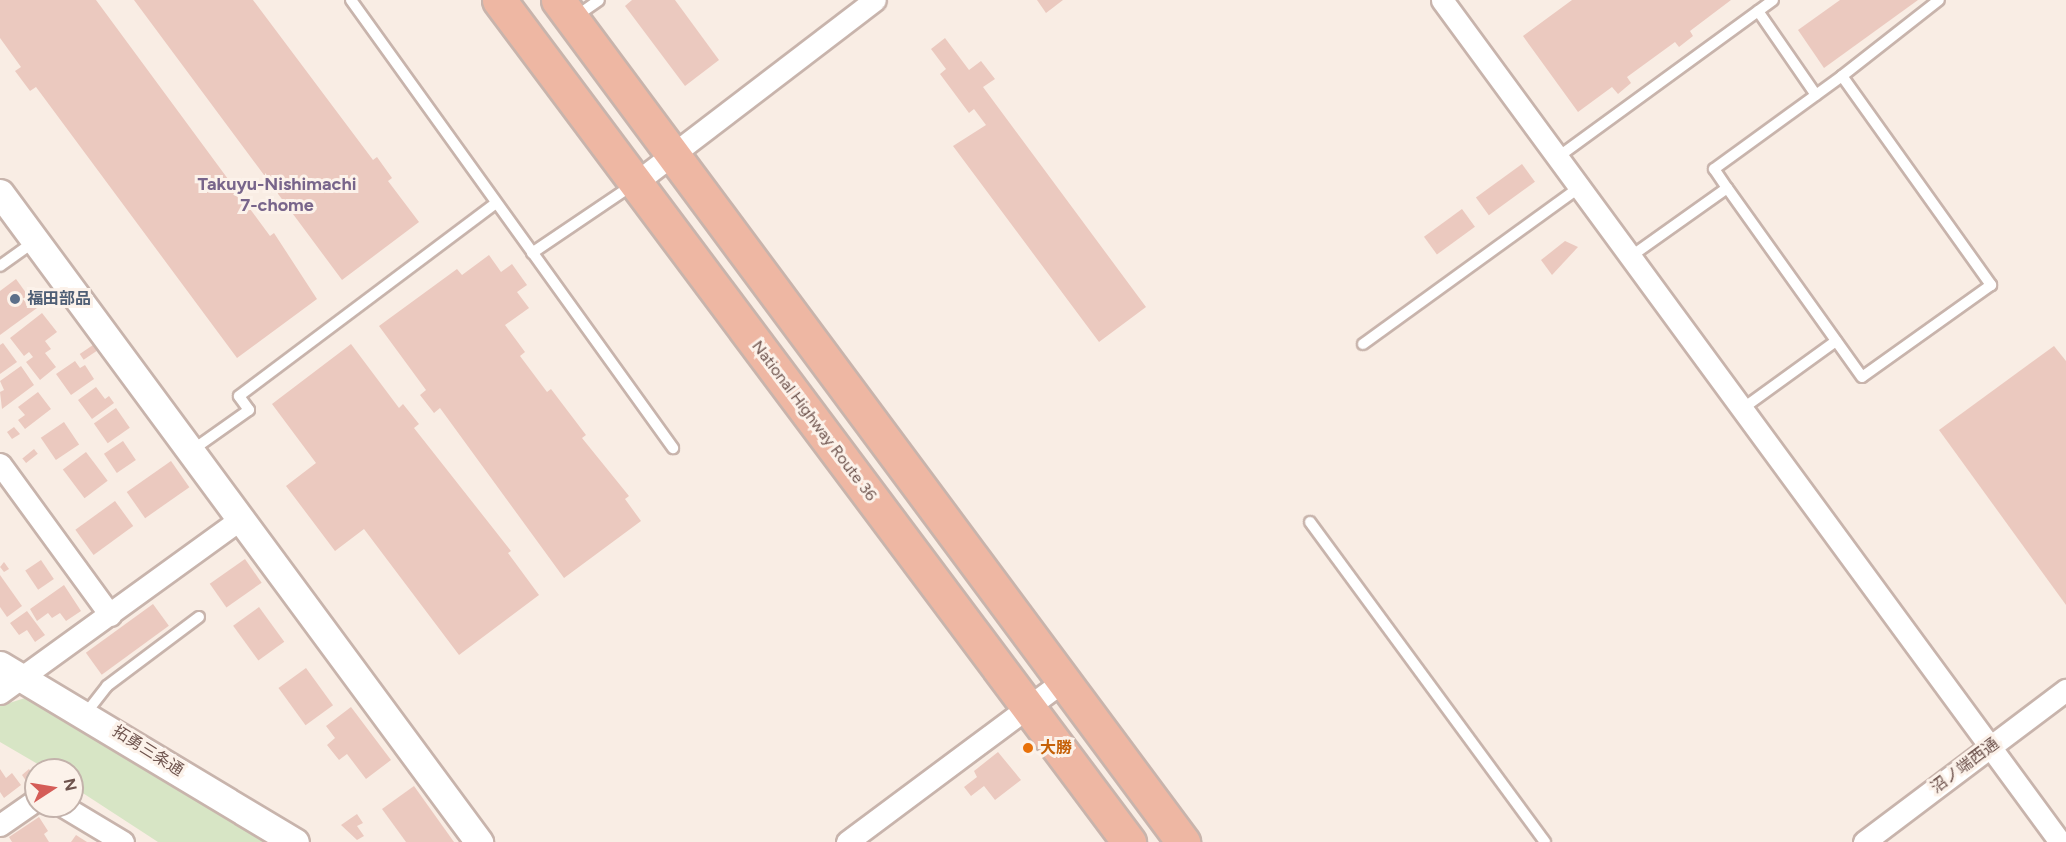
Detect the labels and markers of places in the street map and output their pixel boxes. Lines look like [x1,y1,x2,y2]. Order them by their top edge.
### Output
place label: 福田部品 [27,289,91,309]
marker: 福田部品 [8,292,22,306]
place label: 大勝 [1040,738,1072,758]
marker: 大勝 [1021,741,1035,755]

